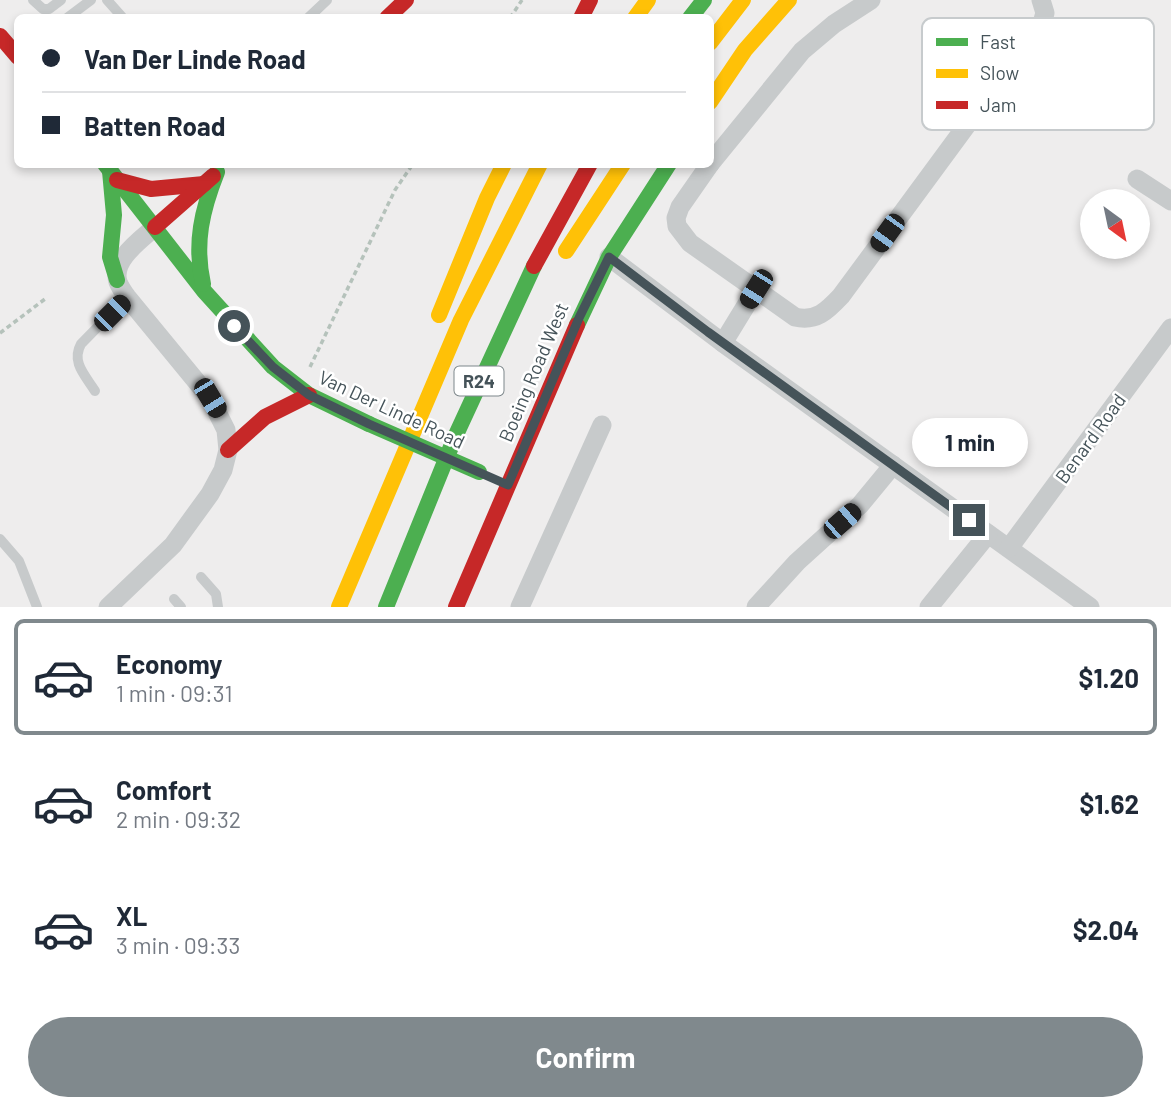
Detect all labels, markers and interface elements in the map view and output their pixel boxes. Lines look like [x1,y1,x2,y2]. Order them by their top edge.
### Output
legend [922,18,1154,130]
text: Fast [980,30,1016,53]
text: Van Der Linde Road [84,43,306,74]
text: Slow [980,61,1019,84]
text: Jam [980,93,1016,116]
text: Batten Road [84,110,225,141]
north arrow [1080,189,1150,259]
map controls [1080,189,1150,259]
car [867,210,908,256]
car [736,266,777,312]
car [90,291,135,335]
street label: Boeing Road West [493,299,573,445]
route start [218,310,250,342]
street label: Van Der Linde Road [315,365,469,453]
road number: R24 [454,366,504,396]
car [191,375,230,421]
street label: Benard Road [1050,389,1130,487]
callout: 1 min [911,419,1027,468]
text: 1 min [945,428,995,456]
car [820,499,865,543]
route end [953,504,985,536]
icon: car [32,646,95,709]
text: Economy [116,648,222,679]
text: $1.20 [1079,662,1139,693]
text: 1 min · 09:31 [116,679,232,707]
icon: car [32,772,95,835]
text: Comfort [116,774,212,805]
text: $1.62 [1079,788,1139,819]
text: 2 min · 09:32 [116,805,241,833]
icon: car [32,898,95,961]
text: XL [116,900,147,931]
text: $2.04 [1073,914,1139,945]
text: 3 min · 09:33 [116,931,240,959]
button: Confirm [28,1017,1143,1097]

